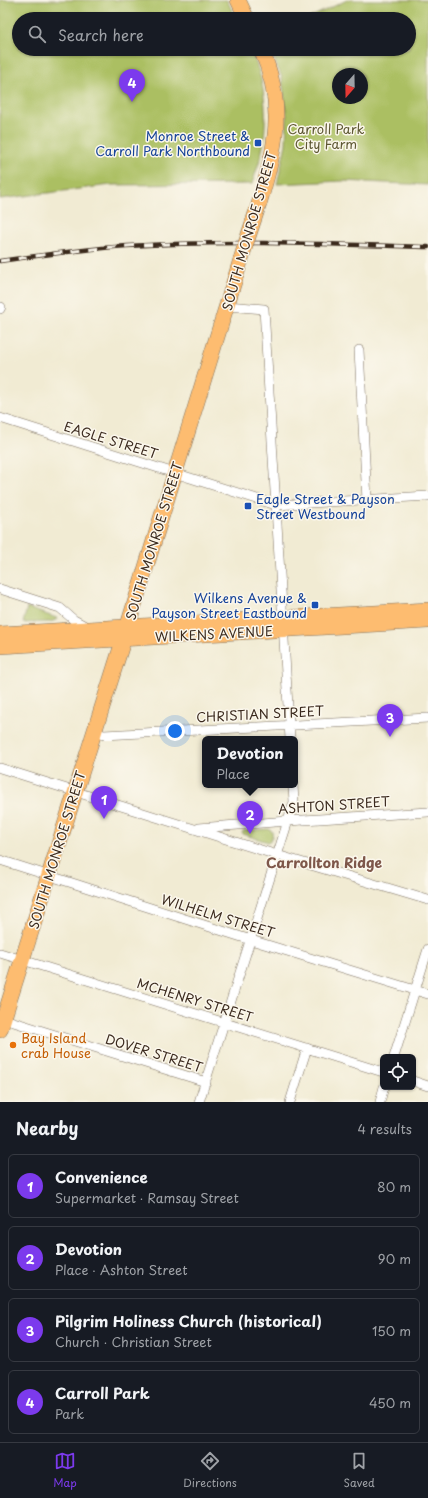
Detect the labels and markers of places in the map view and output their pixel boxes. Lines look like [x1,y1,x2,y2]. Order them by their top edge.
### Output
pin: 4 [119,69,145,102]
place label: Monroe Street & Carroll Park Northbound [95,126,250,160]
marker: Monroe Street & Carroll Park Northbound [253,138,263,148]
place label: Eagle Street & Payson Street Westbound [256,489,395,523]
marker: Eagle Street & Payson Street Westbound [243,501,253,511]
place label: Wilkens Avenue & Payson Street Eastbound [151,588,307,622]
marker: Wilkens Avenue & Payson Street Eastbound [310,600,320,610]
pin: 3 [377,704,403,737]
pin: 1 [91,786,117,819]
pin: 2 [237,801,263,834]
place label: Bay Island crab House [21,1028,91,1062]
marker: Bay Island crab House [8,1040,18,1050]

